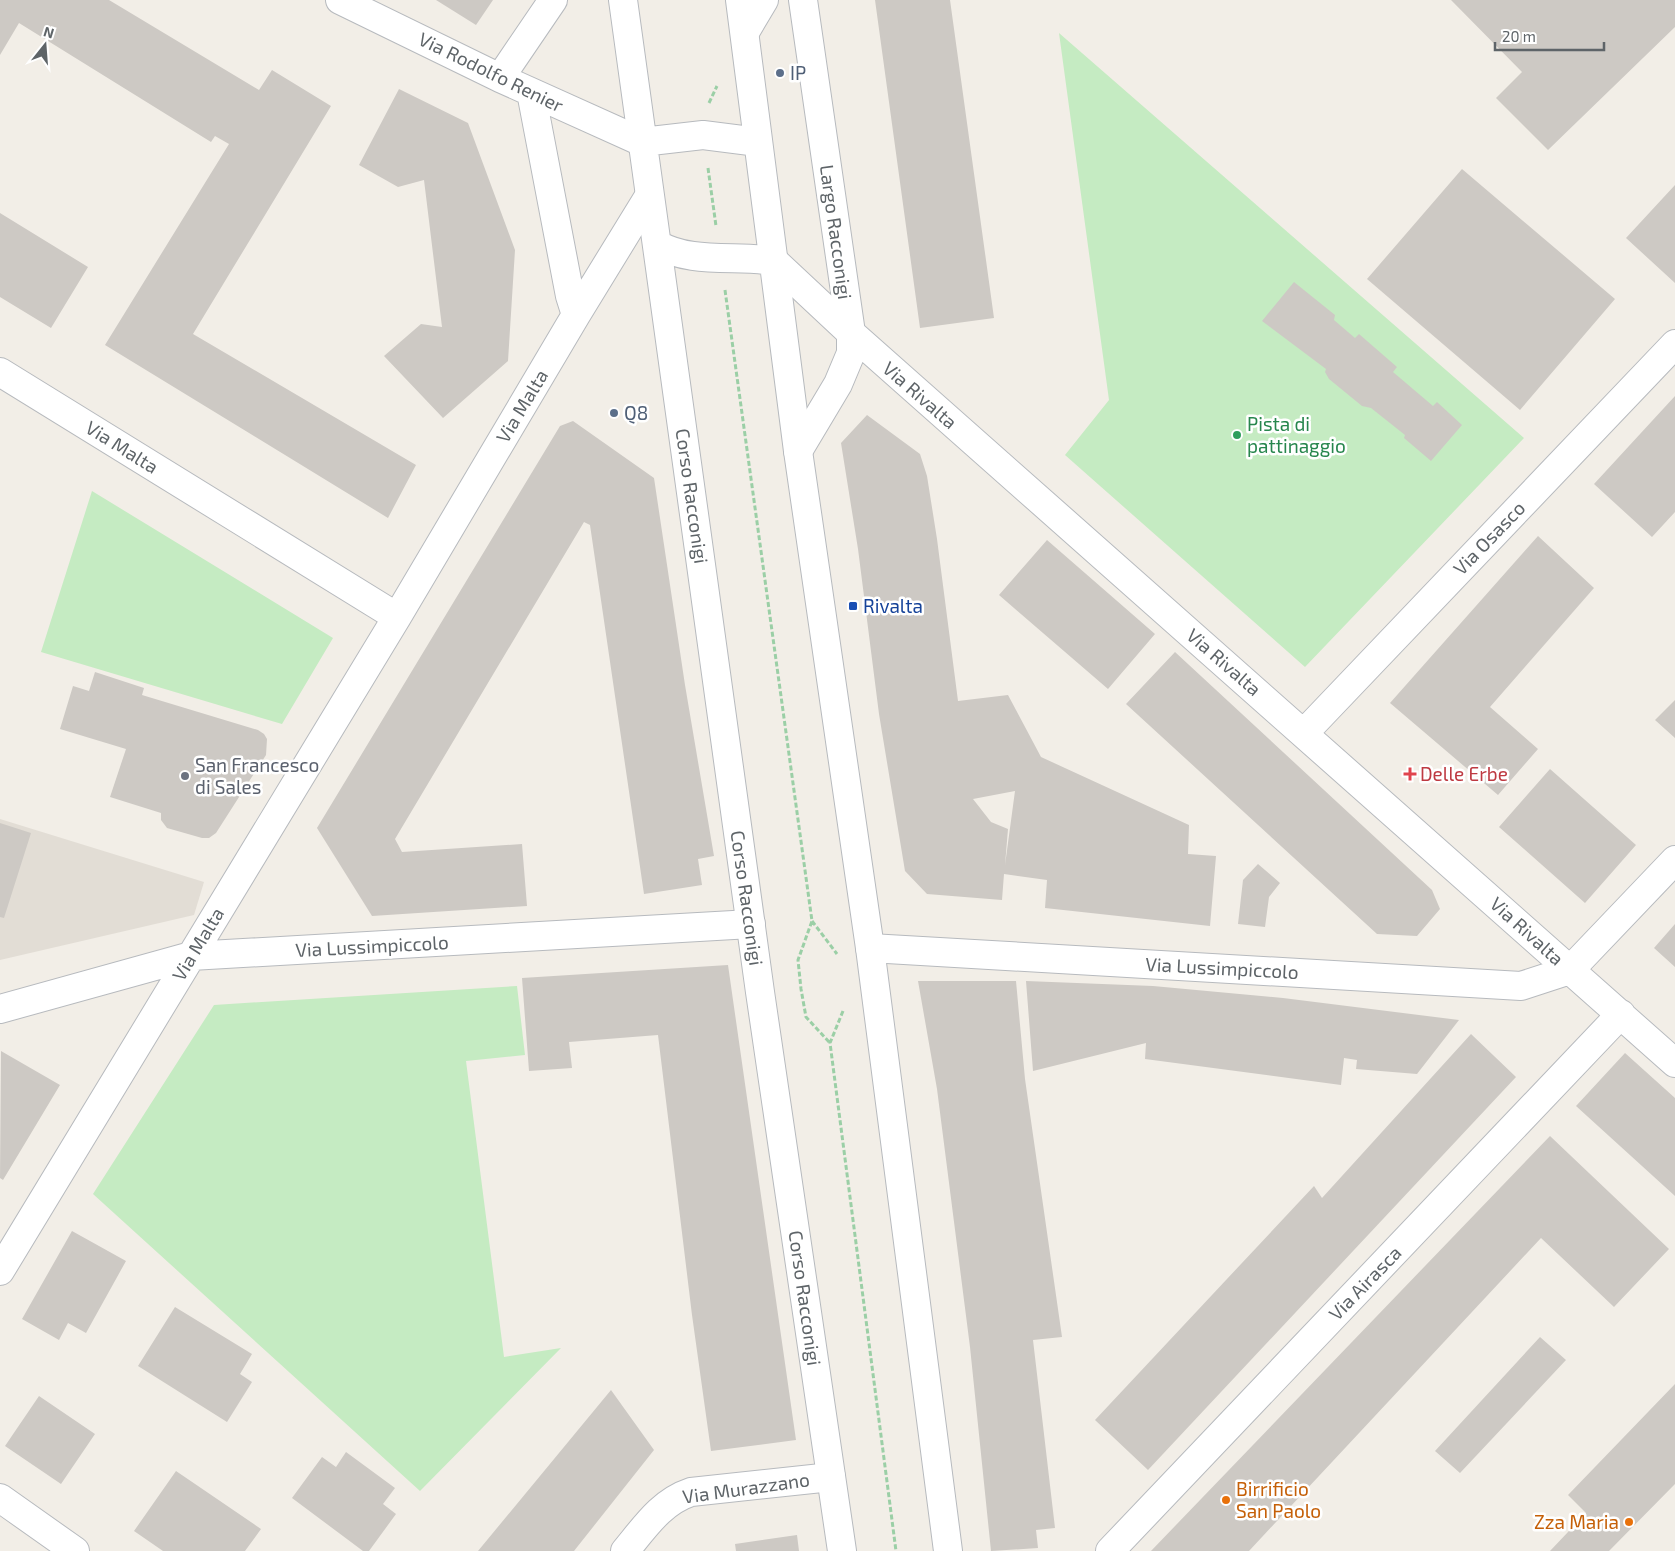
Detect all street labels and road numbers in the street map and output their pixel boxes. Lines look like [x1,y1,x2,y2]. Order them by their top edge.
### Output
street label: Via Rodolfo Renier [415,27,568,117]
street label: Largo Racconigi [816,163,857,301]
street label: Via Rivalta [878,356,962,433]
street label: Via Malta [491,365,552,446]
street label: Via Malta [82,415,163,478]
street label: Corso Racconigi [672,427,713,565]
street label: Via Osasco [1448,496,1529,579]
street label: Via Rivalta [1182,623,1266,700]
street label: Corso Racconigi [727,829,768,967]
street label: Via Rivalta [1486,892,1569,970]
street label: Via Malta [167,903,228,984]
street label: Via Lussimpiccolo [295,930,449,961]
street label: Via Lussimpiccolo [1145,952,1299,983]
street label: Corso Racconigi [785,1229,826,1367]
street label: Via Airasca [1324,1241,1406,1325]
street label: Via Murazzano [681,1467,811,1508]

